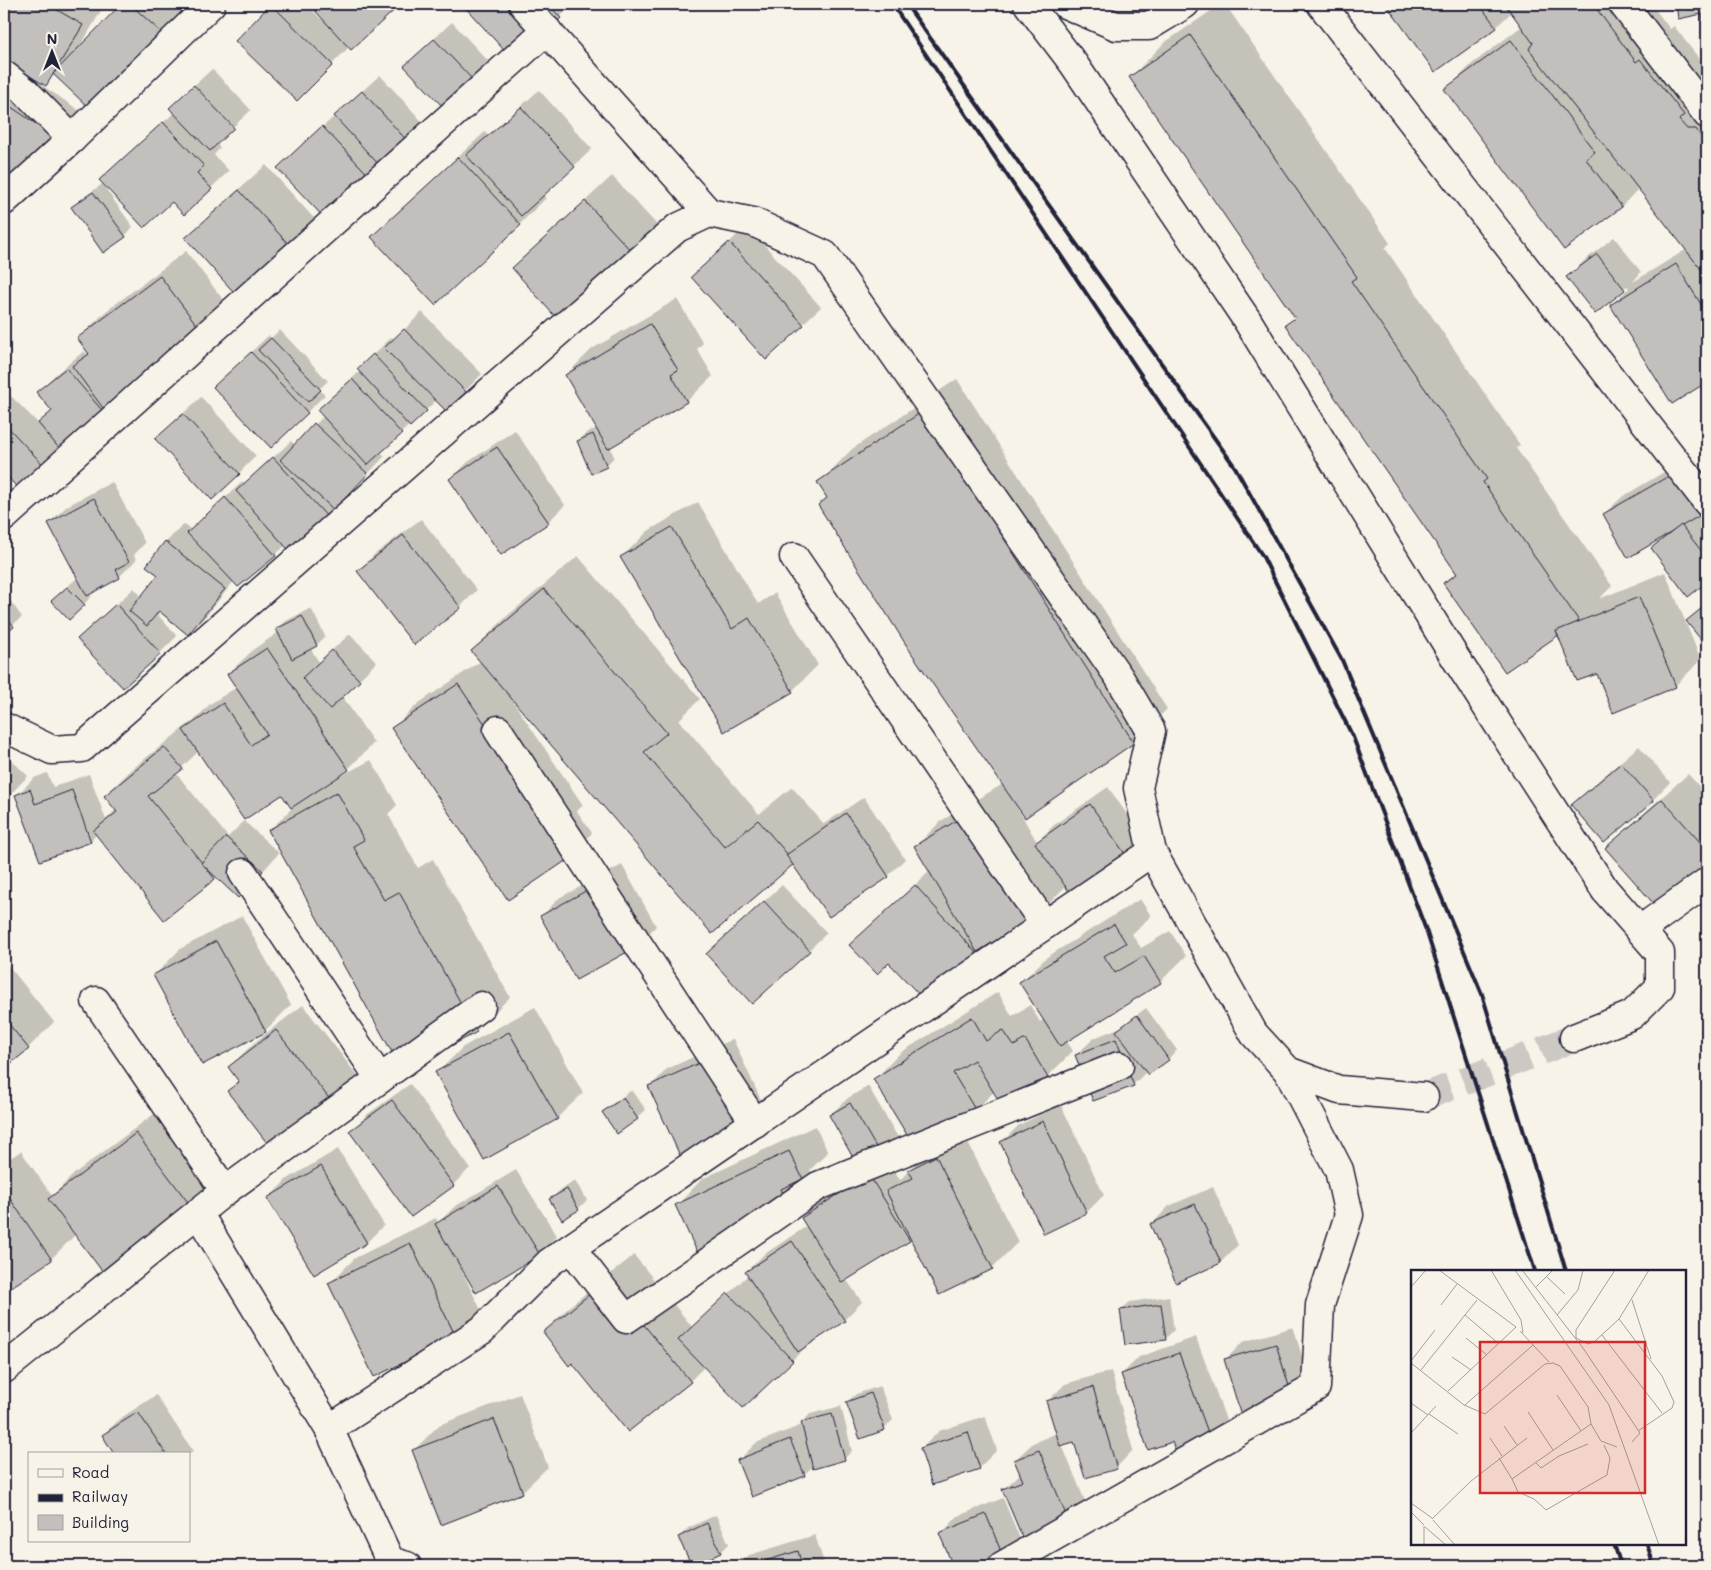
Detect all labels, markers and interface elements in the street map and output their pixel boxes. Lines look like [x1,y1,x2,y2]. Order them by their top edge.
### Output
north arrow [28,28,78,78]
text: N [47,29,57,48]
inset map [1411,1270,1686,1545]
legend [28,1452,190,1542]
text: Road [72,1462,109,1482]
text: Railway [72,1486,128,1506]
text: Building [72,1512,129,1532]

